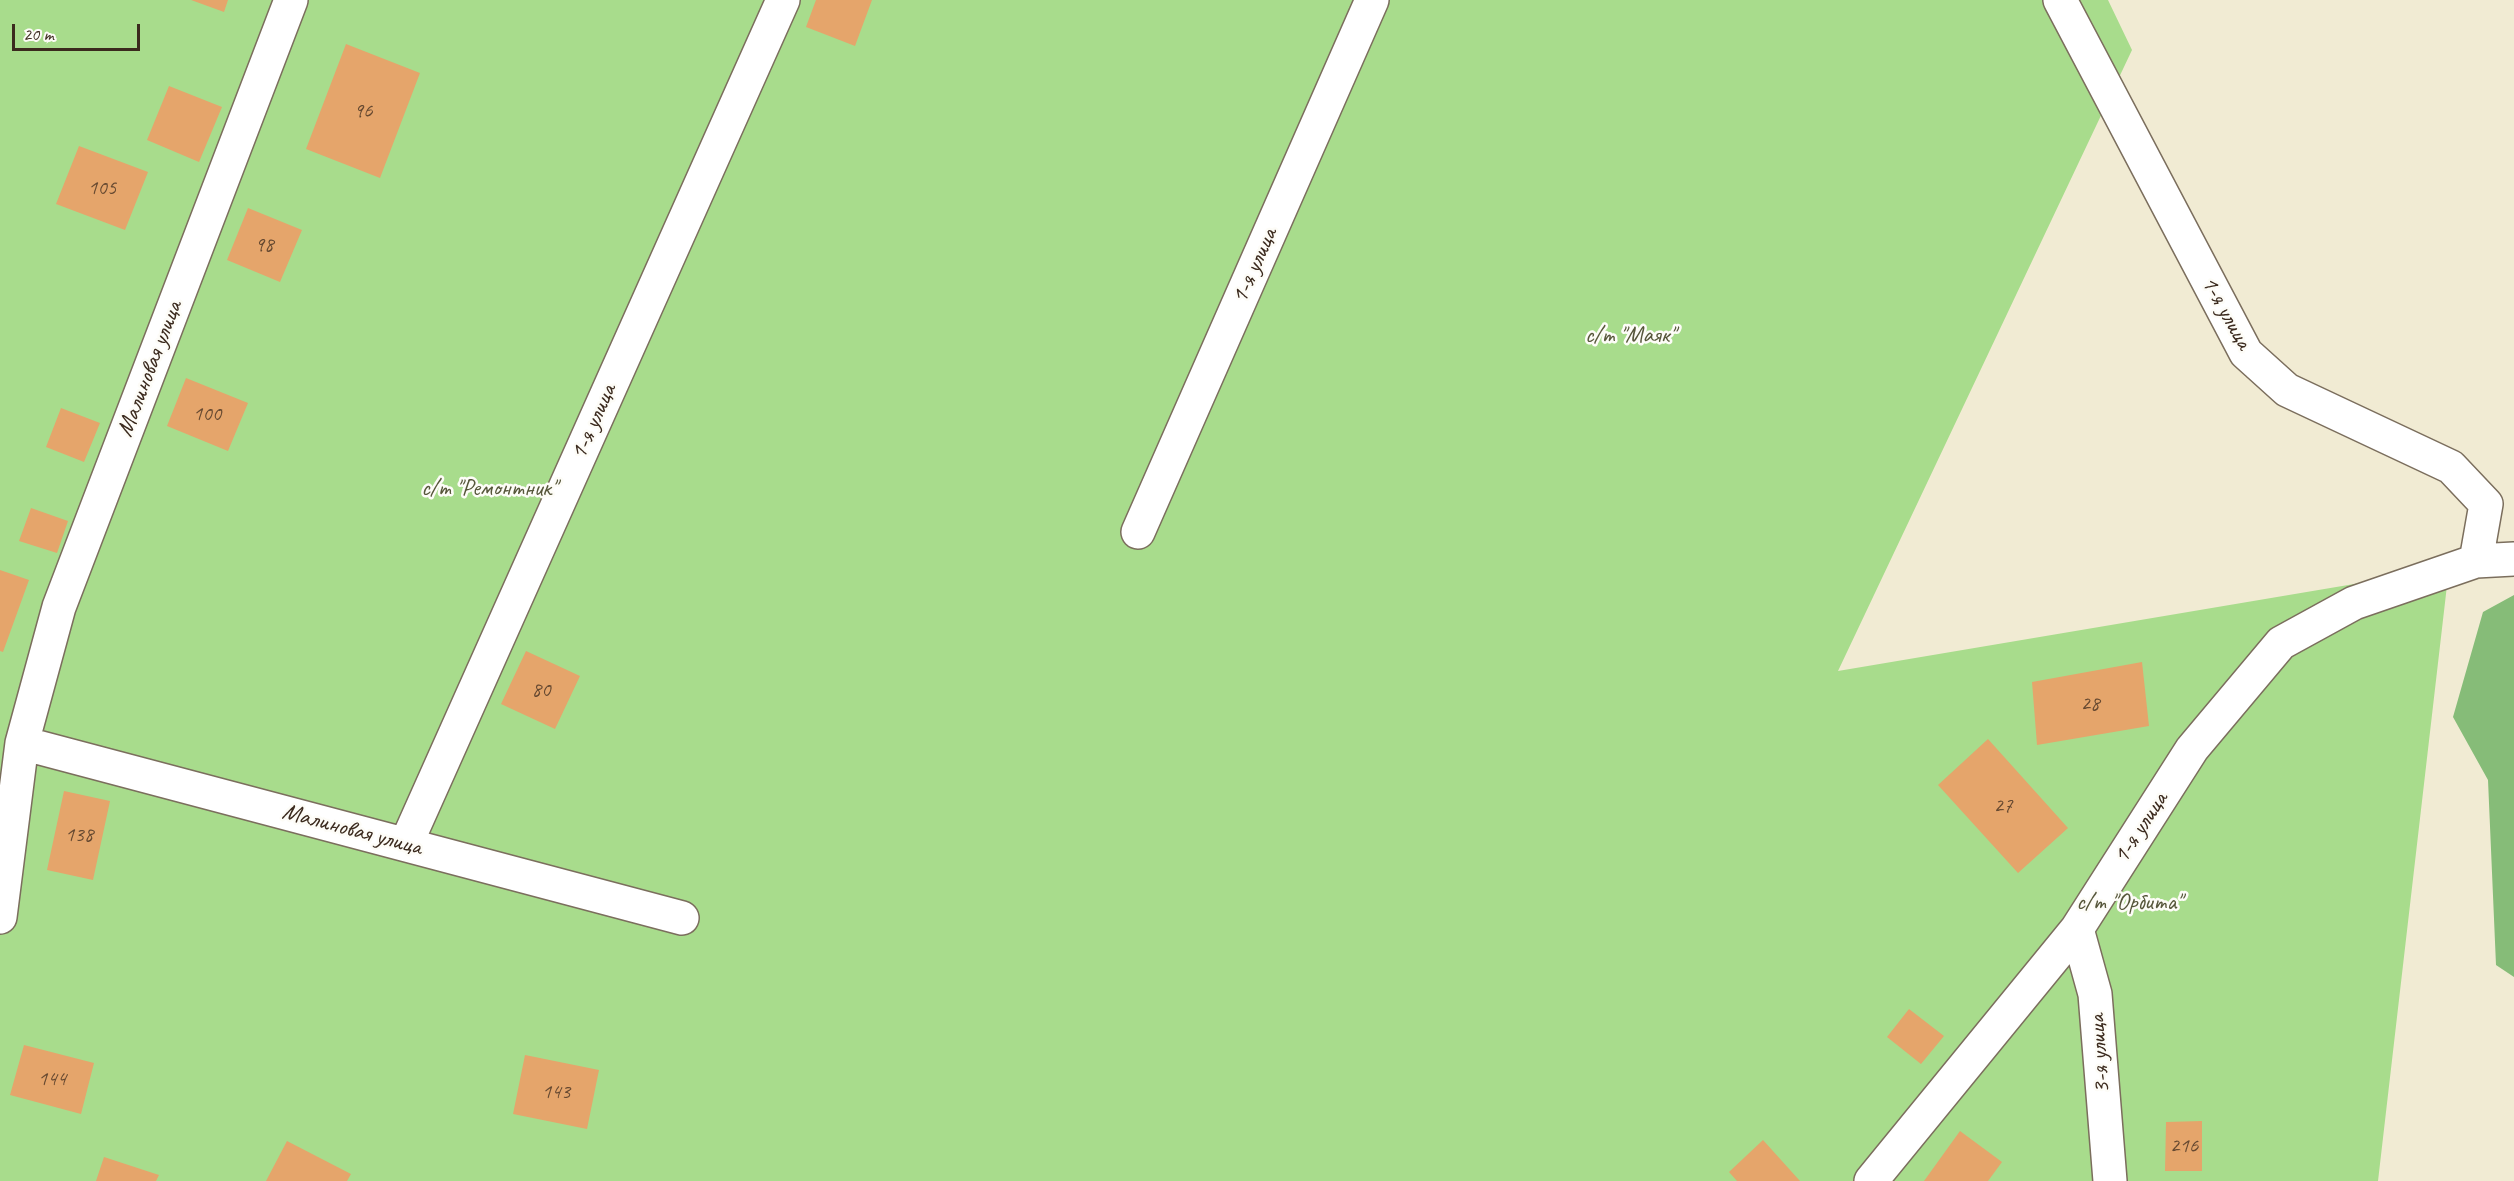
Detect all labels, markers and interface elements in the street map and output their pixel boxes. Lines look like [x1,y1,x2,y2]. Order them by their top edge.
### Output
scale bar [15,12,142,50]
text: 20 m [23,23,54,45]
house number: 96 [354,98,372,124]
house number: 105 [88,175,116,201]
street label: 1-я улица [1226,224,1284,308]
house number: 98 [255,232,273,258]
street label: 1-я улица [2194,271,2258,355]
street label: Малиновая улица [111,297,189,441]
park label: с/т "Маяк" [1585,322,1675,350]
street label: 1-я улица [565,380,623,464]
house number: 100 [193,401,221,427]
park label: с/т "Ремонтник" [421,475,557,503]
house number: 80 [532,677,550,703]
house number: 28 [2081,691,2099,717]
street label: 1-я улица [2107,787,2175,869]
house number: 27 [1994,793,2012,819]
street label: Малиновая улица [279,798,425,862]
house number: 138 [65,822,93,848]
park label: с/т "Орбита" [2076,889,2182,917]
street label: 3-я улица [2083,1013,2117,1095]
house number: 144 [38,1066,66,1092]
house number: 143 [542,1079,570,1105]
house number: 216 [2170,1133,2198,1159]

